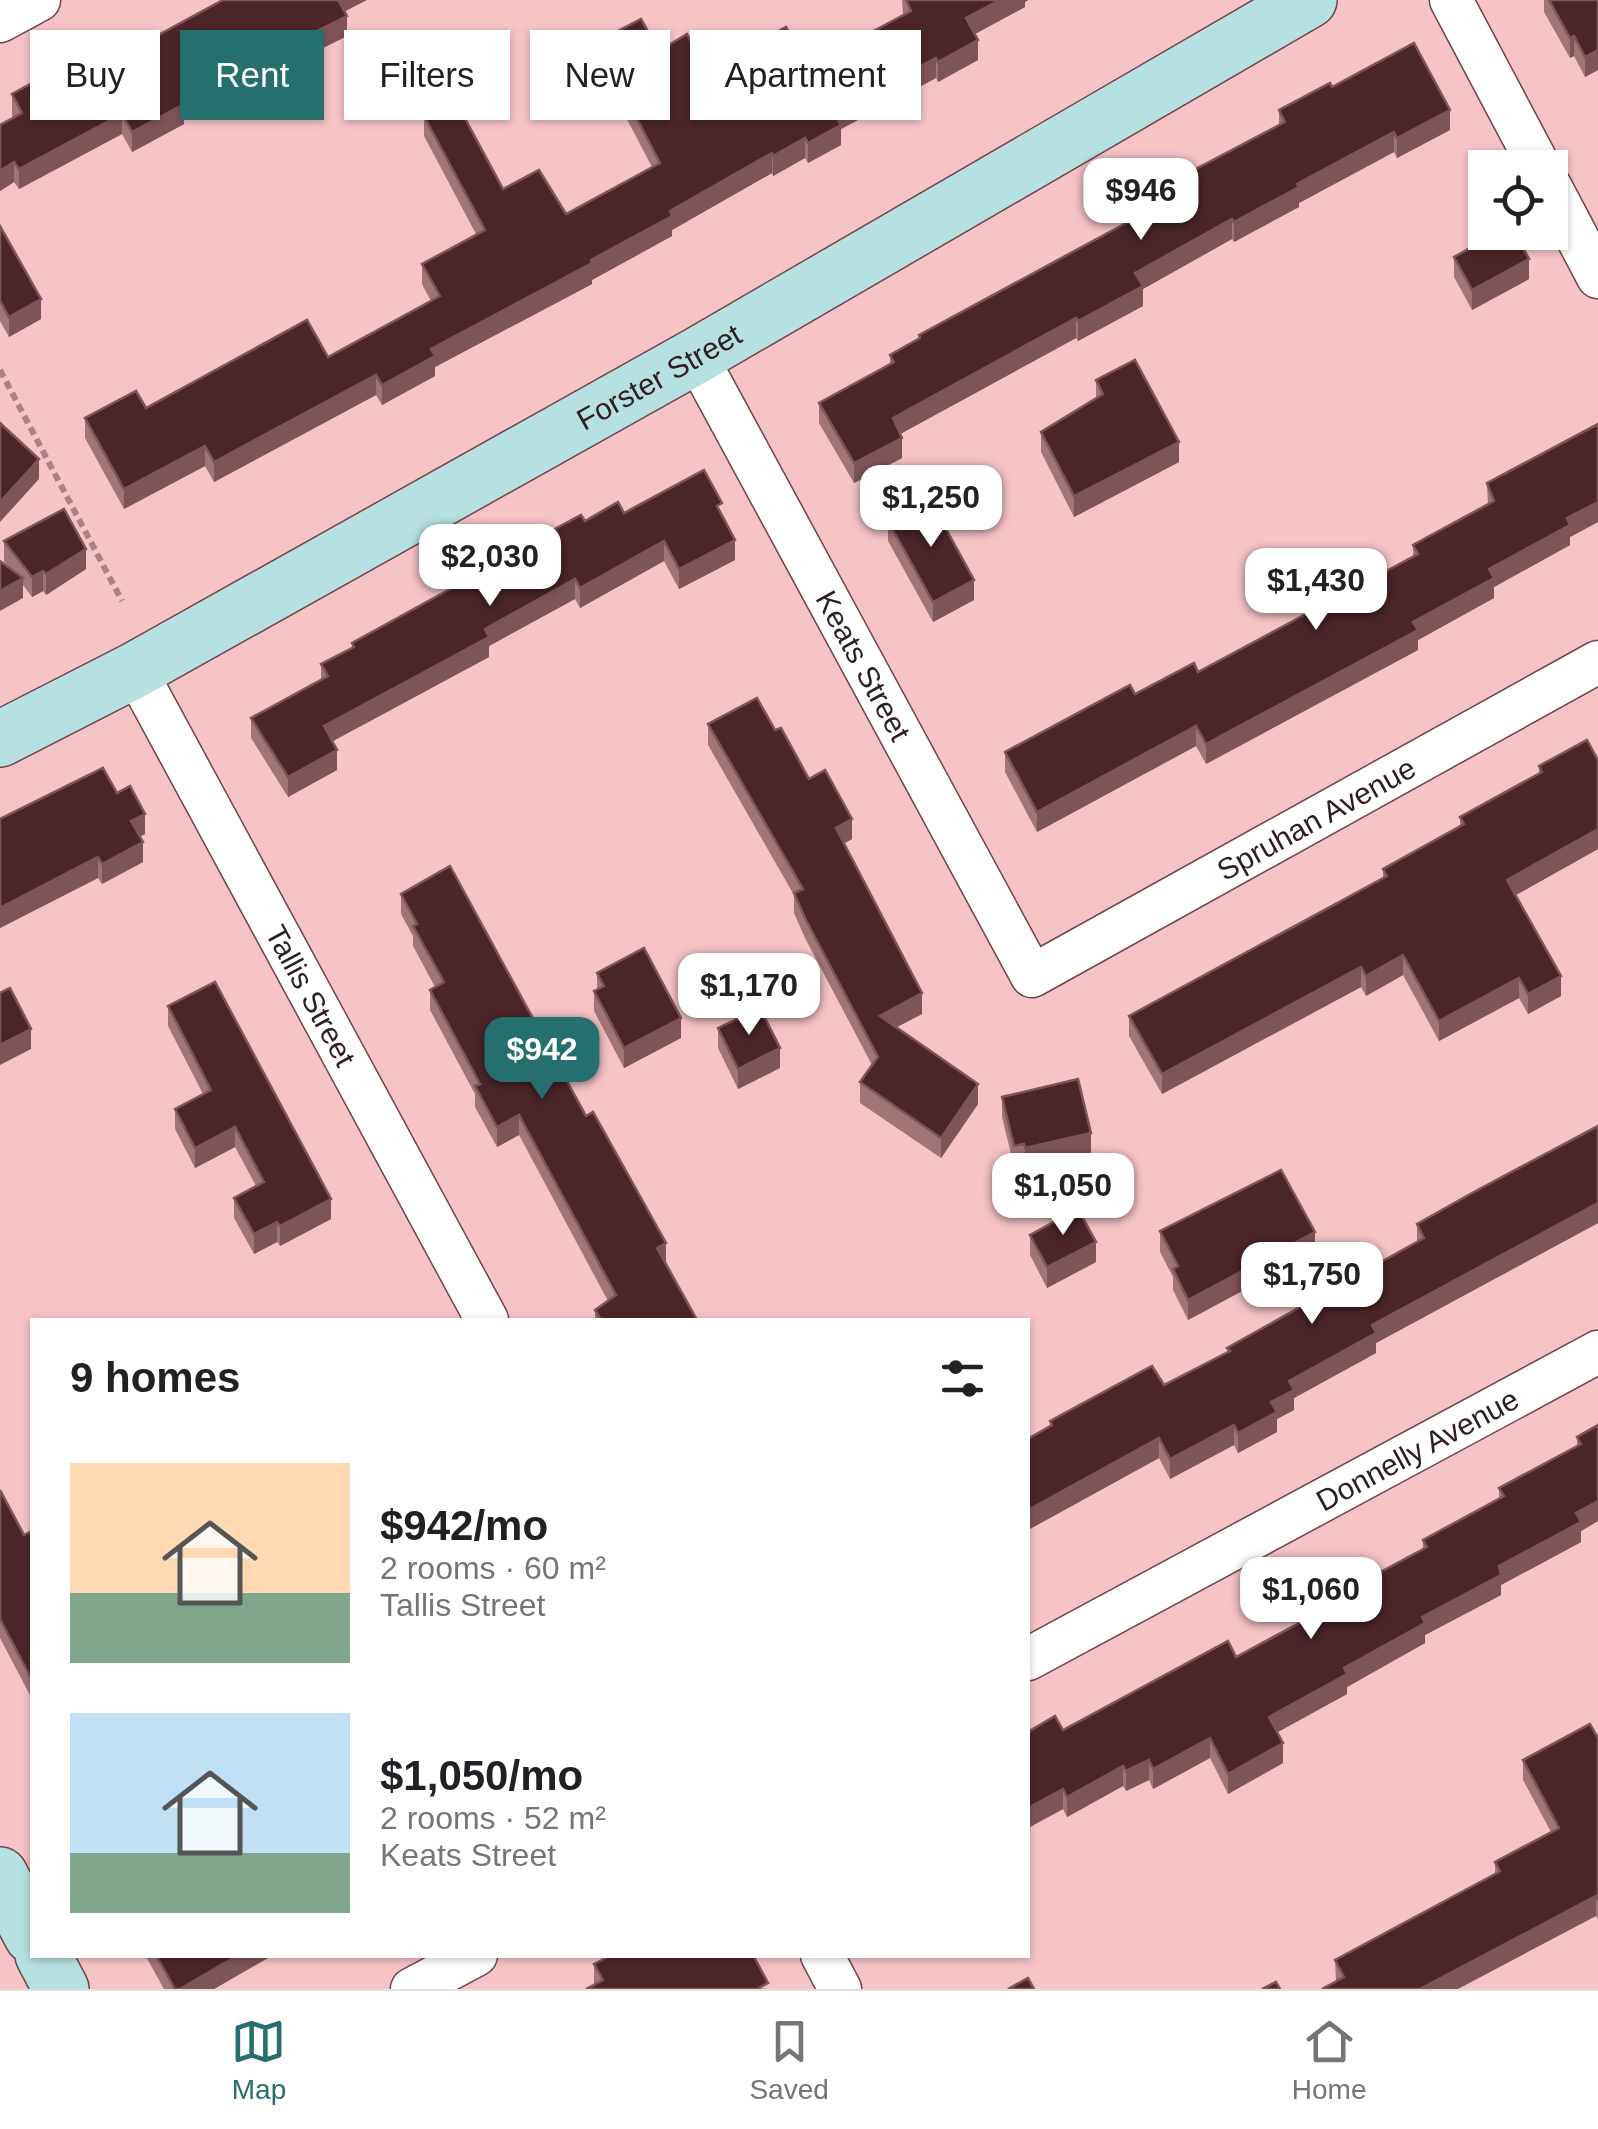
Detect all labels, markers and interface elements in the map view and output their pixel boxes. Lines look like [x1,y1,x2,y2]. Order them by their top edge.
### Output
chip: Buy [30,30,160,120]
chip: Rent [180,30,324,120]
chip: Filters [344,30,510,120]
chip: New [530,30,670,120]
chip: Apartment [690,30,921,120]
map controls [1468,150,1568,250]
button: locate [1468,150,1568,250]
pin: $946 [1082,158,1200,243]
text: $946 [1105,172,1177,208]
street label: Forster Street [571,317,747,436]
pin: $1,250 [850,465,1012,550]
text: $1,250 [882,479,980,515]
pin: $2,030 [409,524,571,609]
text: $2,030 [441,538,539,574]
pin: $1,430 [1235,548,1397,633]
text: $1,430 [1267,562,1365,598]
street label: Keats Street [810,585,918,747]
street label: Spruhan Avenue [1211,750,1421,887]
street label: Tallis Street [260,919,363,1072]
pin: $1,170 [668,953,830,1038]
text: $1,170 [700,967,798,1003]
pin: $942 [483,1017,601,1102]
text: $942 [506,1031,578,1067]
pin: $1,050 [982,1153,1144,1238]
text: $1,050 [1014,1167,1112,1203]
pin: $1,750 [1231,1242,1393,1327]
text: $1,750 [1263,1256,1361,1292]
icon: filters [935,1351,990,1406]
text: 9 homes [70,1354,240,1401]
street label: Donnelly Avenue [1310,1382,1524,1517]
text: $942/mo [380,1502,548,1549]
icon: home [150,1503,270,1623]
text: 2 rooms · 60 m² [380,1550,606,1586]
pin: $1,060 [1230,1557,1392,1642]
text: $1,060 [1262,1571,1360,1607]
text: Tallis Street [380,1587,545,1623]
text: $1,050/mo [380,1752,583,1799]
icon: home [150,1753,270,1873]
text: 2 rooms · 52 m² [380,1800,606,1836]
text: Keats Street [380,1837,556,1873]
tab: Map [231,2014,286,2106]
tab: Saved [749,2014,829,2106]
tab: Home [1292,2014,1366,2106]

